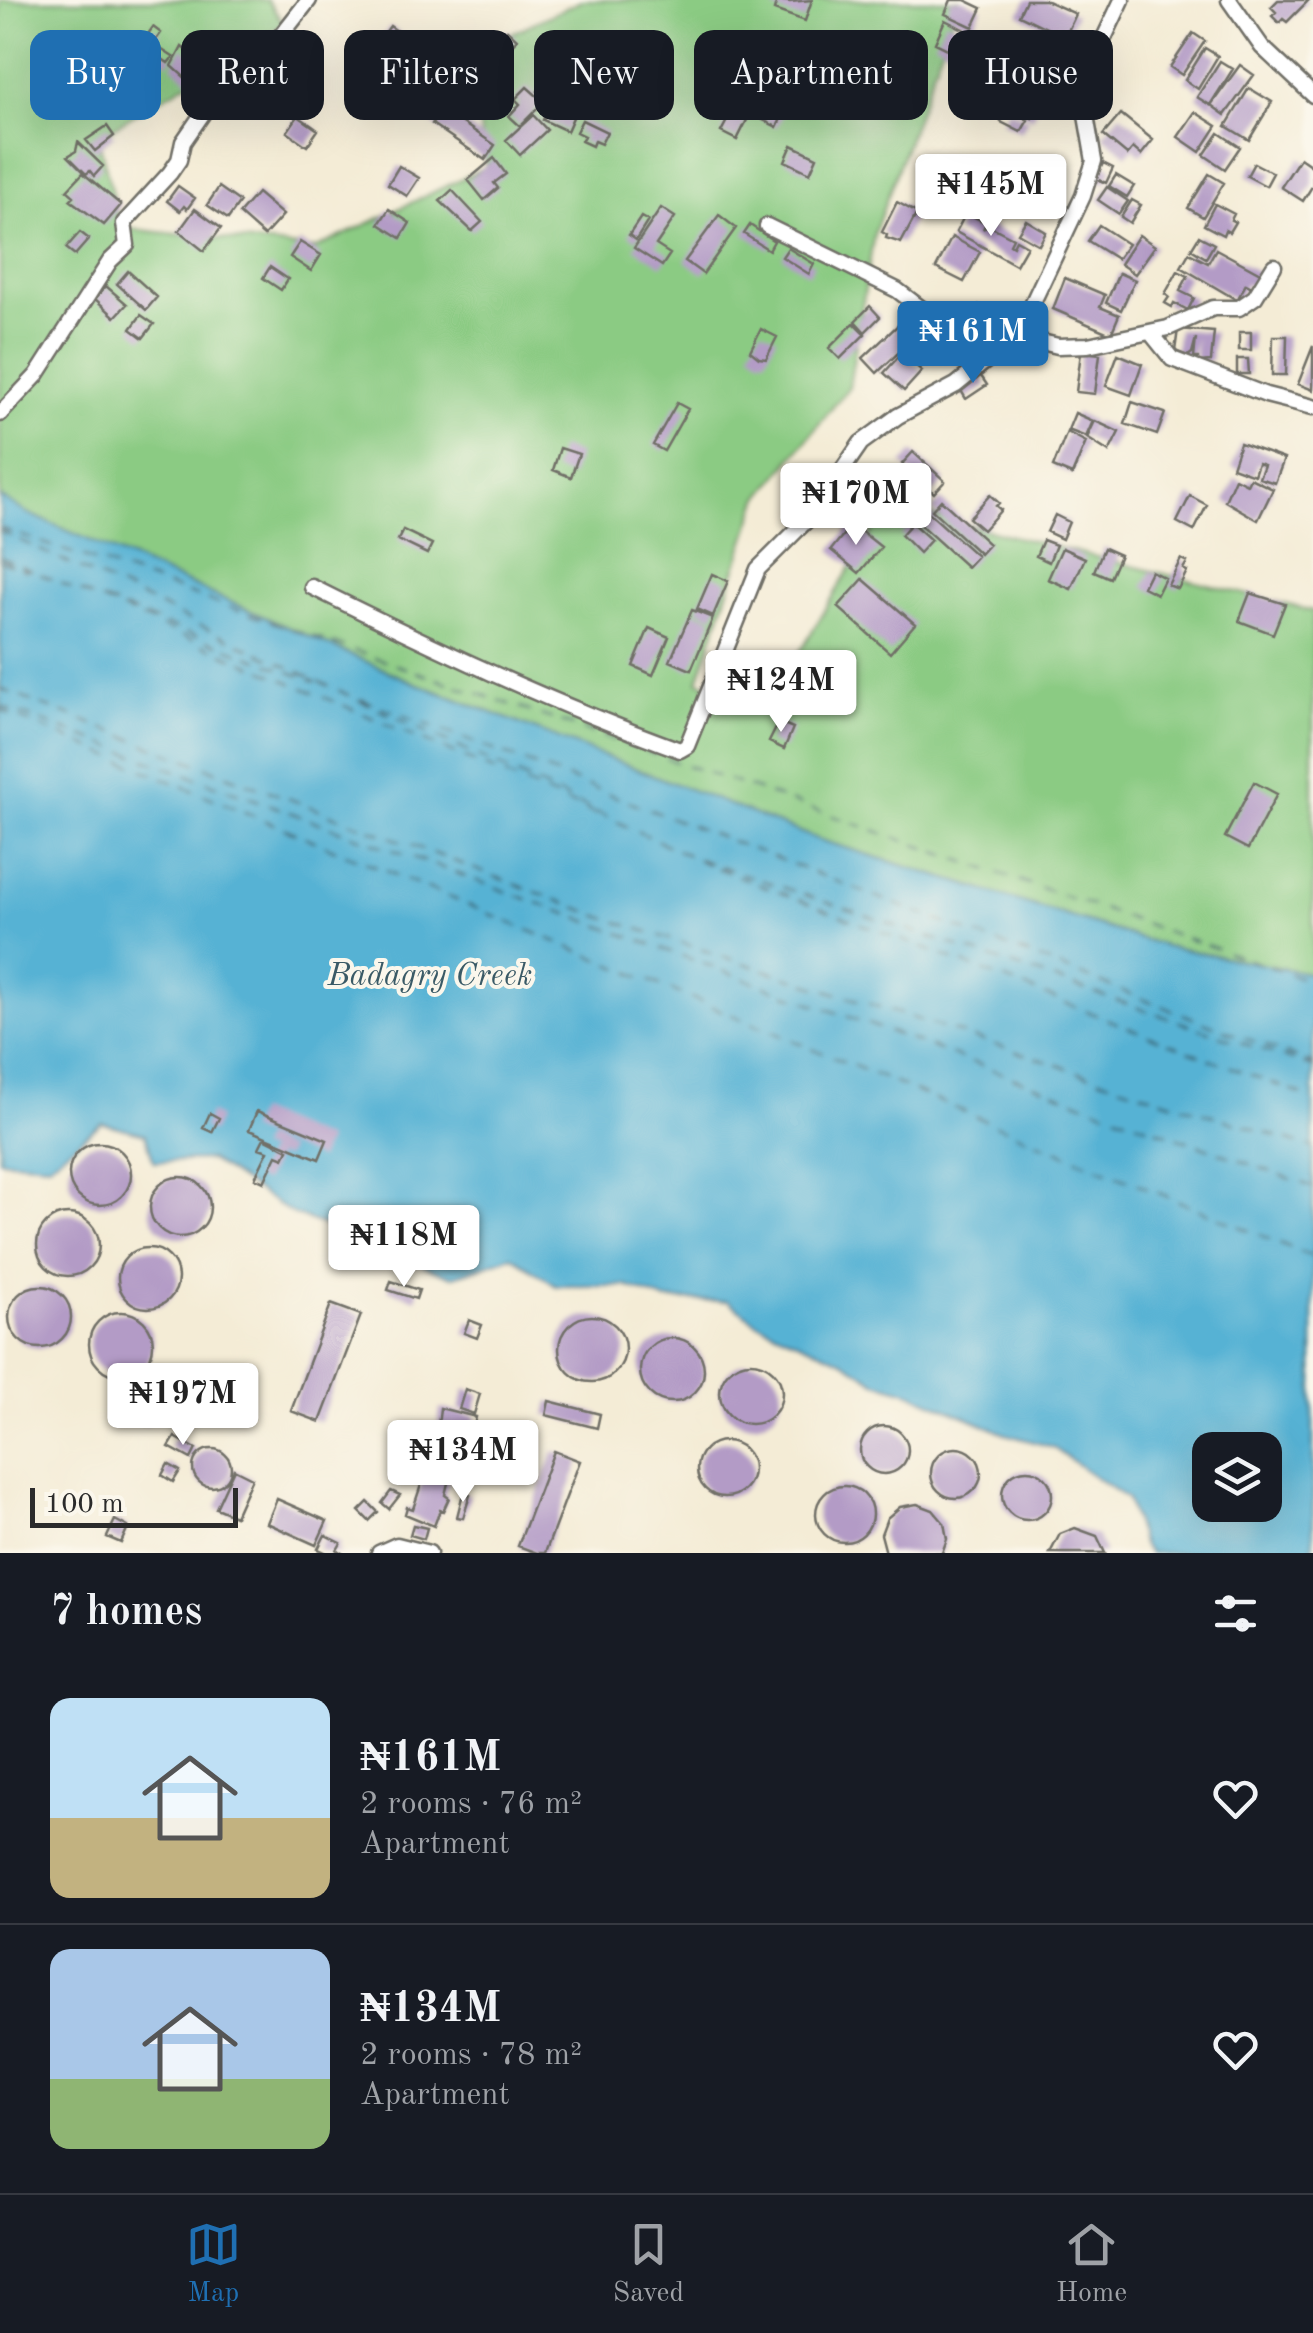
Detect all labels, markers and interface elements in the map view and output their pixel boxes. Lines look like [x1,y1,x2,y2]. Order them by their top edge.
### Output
chip: Buy [30,30,161,120]
chip: Rent [181,30,324,120]
chip: Filters [344,30,514,120]
chip: New [534,30,674,120]
chip: Apartment [694,30,928,120]
chip: House [948,30,1113,120]
pin: ₦145M [921,154,1061,239]
text: ₦145M [937,170,1045,202]
pin: ₦161M [903,301,1043,386]
text: ₦161M [919,317,1027,349]
pin: ₦170M [786,463,926,548]
text: ₦170M [802,479,910,511]
pin: ₦124M [711,650,851,735]
text: ₦124M [727,666,835,698]
water label: Badagry Creek [327,961,532,993]
pin: ₦118M [334,1205,474,1290]
text: ₦118M [350,1221,458,1253]
pin: ₦197M [113,1363,253,1448]
text: ₦197M [129,1379,237,1411]
pin: ₦134M [393,1420,533,1505]
map controls [1192,1432,1282,1522]
button: layers [1192,1432,1282,1522]
text: ₦134M [409,1436,517,1468]
scale bar [30,1483,238,1528]
text: 100 m [45,1491,124,1519]
icon: filters [1208,1586,1263,1641]
text: 7 homes [50,1592,202,1634]
icon: home [130,1738,250,1858]
text: ₦161M [360,1738,501,1780]
icon: heart [1208,1771,1263,1826]
text: 2 rooms · 76 m² [360,1789,582,1821]
text: Apartment [360,1829,510,1861]
icon: home [130,1989,250,2109]
text: ₦134M [360,1989,501,2031]
icon: heart [1208,2022,1263,2077]
text: 2 rooms · 78 m² [360,2040,582,2072]
text: Apartment [360,2080,510,2112]
tab: Map [186,2217,241,2312]
tab: Saved [613,2217,684,2312]
tab: Home [1056,2217,1127,2312]

